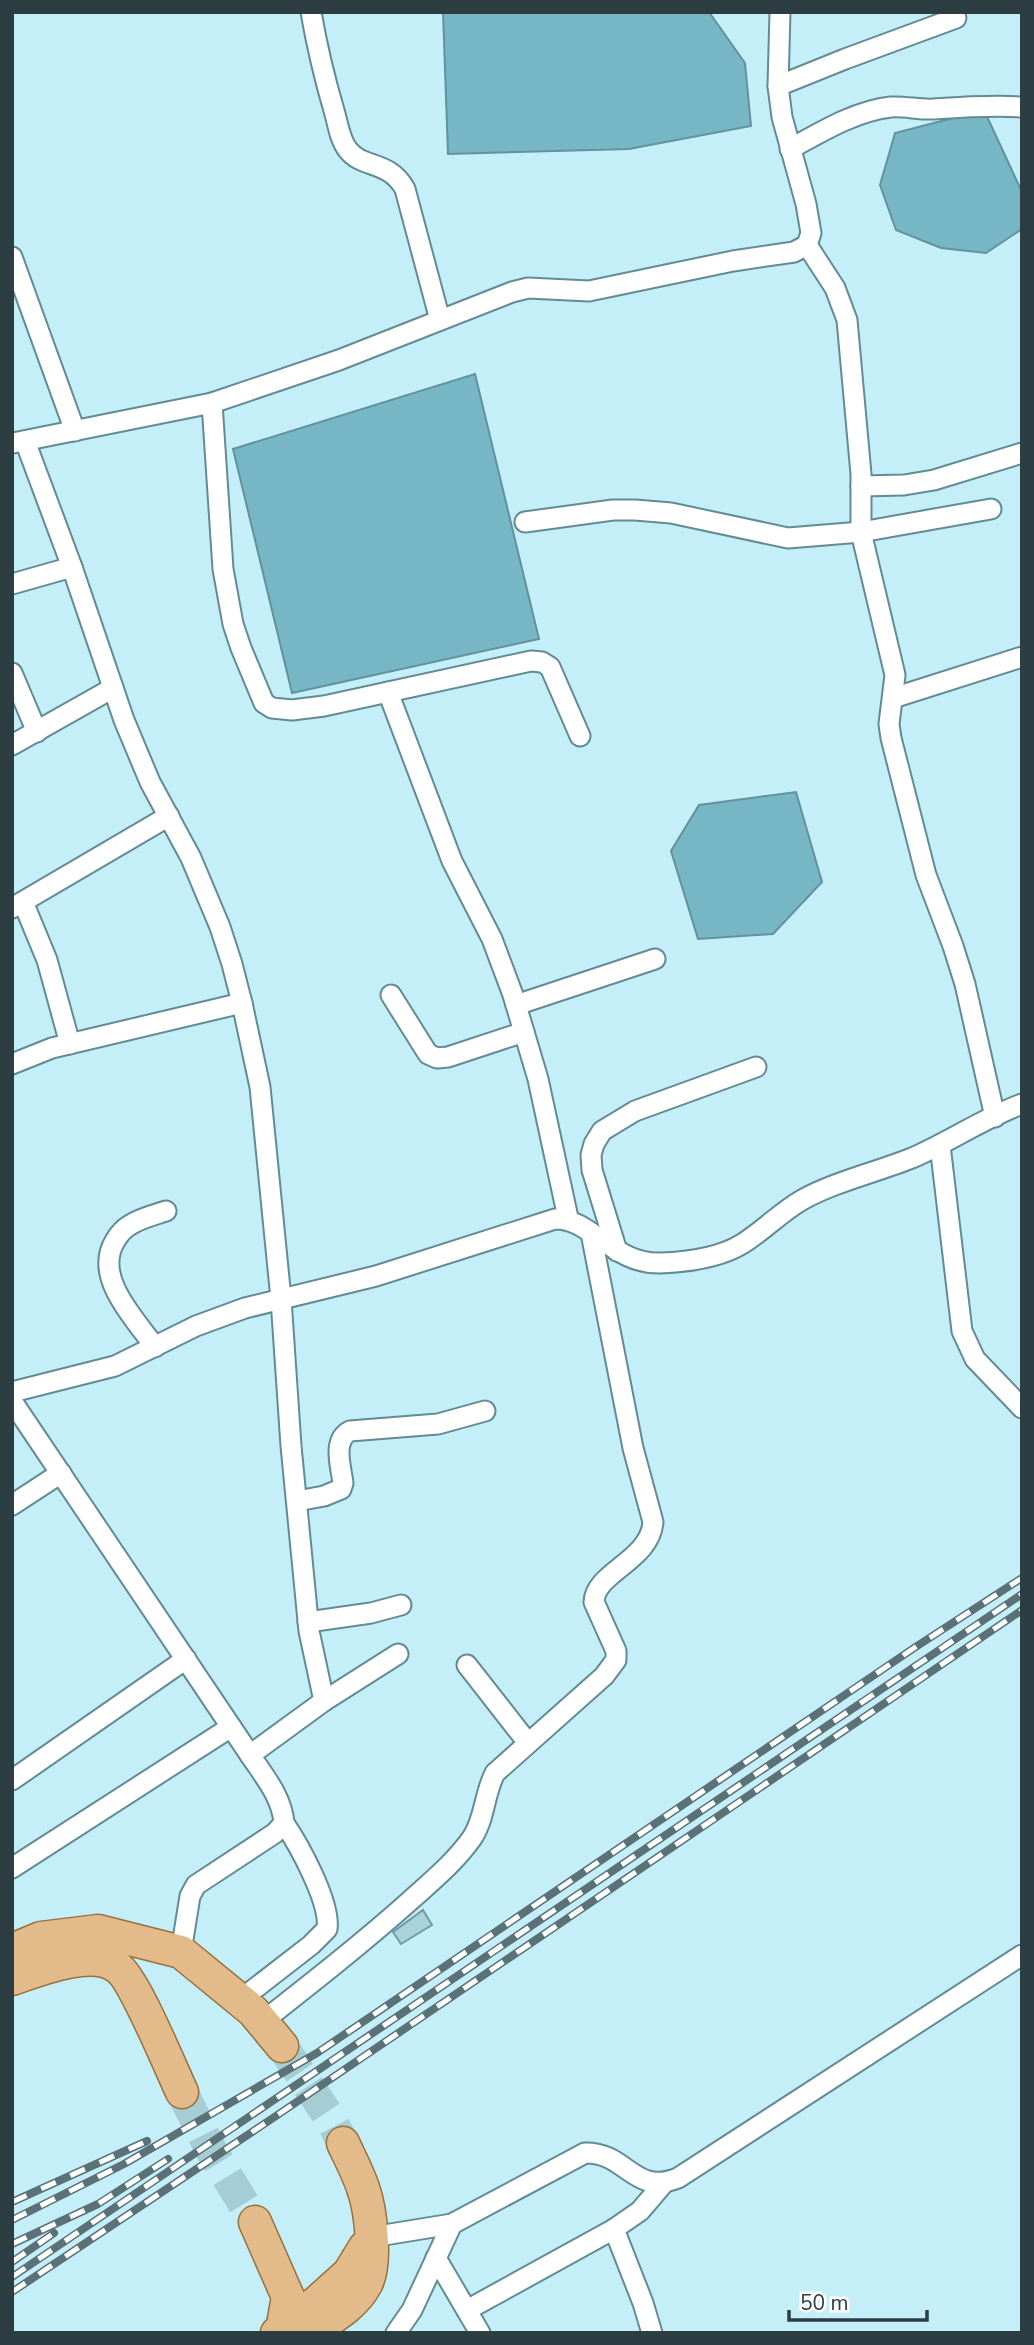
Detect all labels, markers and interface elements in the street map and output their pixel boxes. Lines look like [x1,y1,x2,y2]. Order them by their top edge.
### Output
scale bar [789,2278,927,2322]
text: 50 m [800,2289,849,2317]

